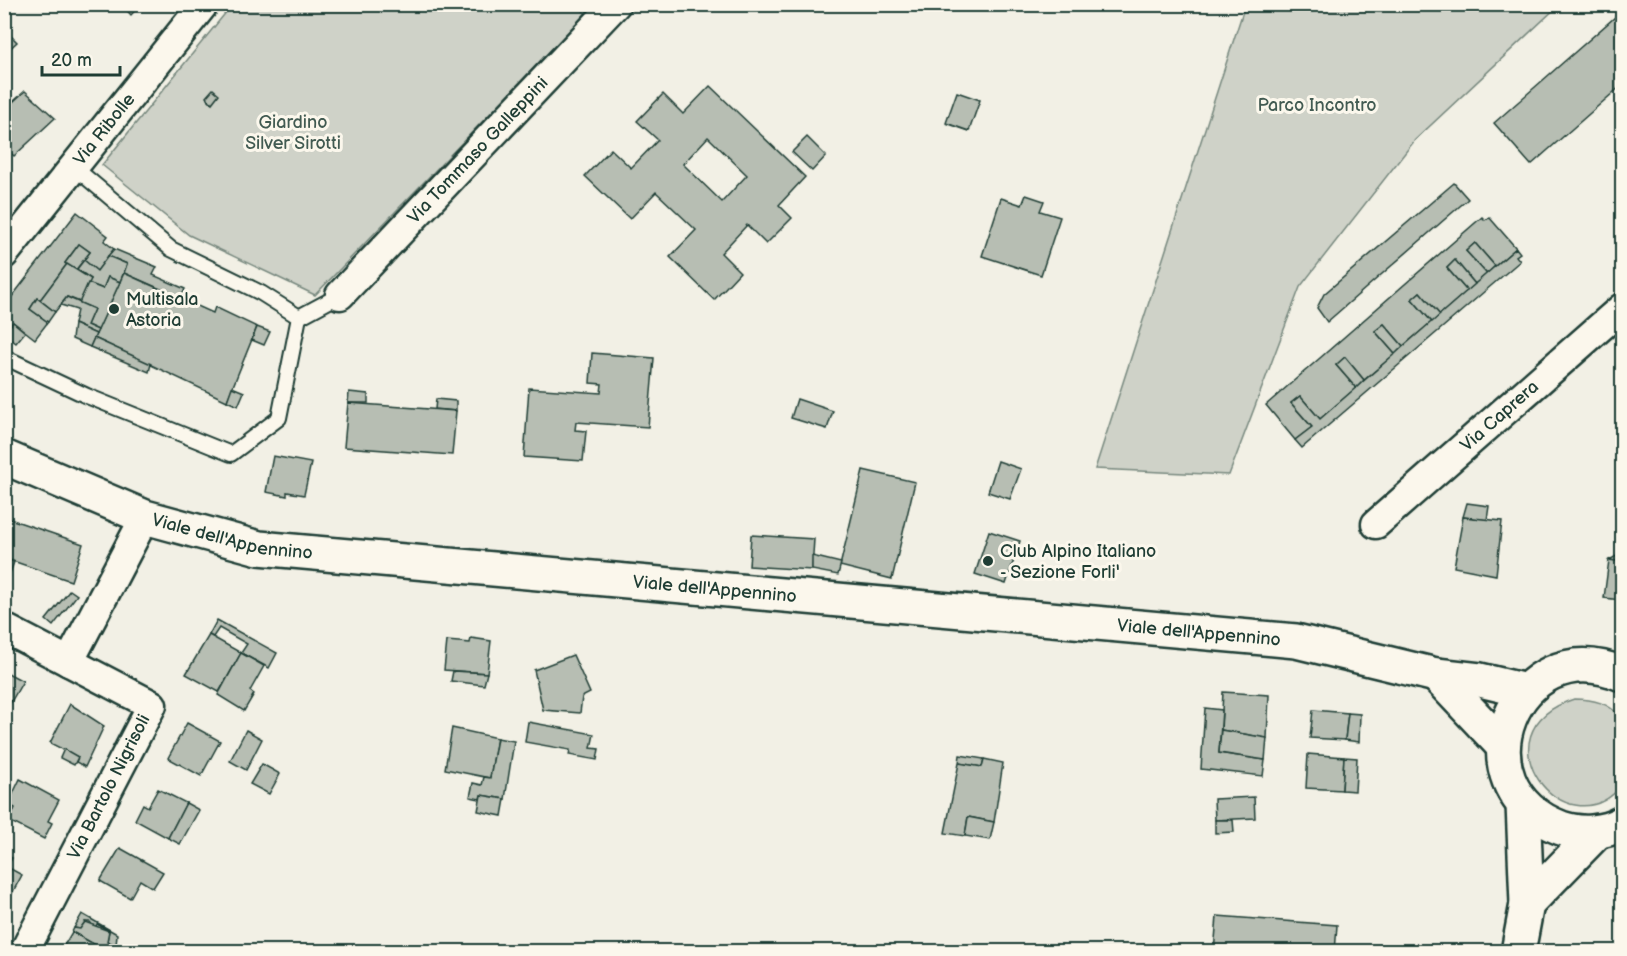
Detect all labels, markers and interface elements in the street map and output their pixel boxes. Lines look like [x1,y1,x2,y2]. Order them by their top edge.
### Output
scale bar [42,39,120,77]
text: 20 m [51,50,92,71]
street label: Via Tommaso Galleppini [403,72,552,228]
street label: Via Ribolle [69,89,139,169]
park label: Parco Incontro [1257,95,1377,116]
park label: Giardino Silver Sirotti [245,112,341,154]
place label: Multisala Astoria [126,289,199,331]
marker: Multisala Astoria [107,302,121,316]
street label: Via Caprera [1456,376,1543,456]
street label: Viale dell'Appennino [149,509,314,563]
place label: Club Alpino Italiano - Sezione Forli' [1000,541,1156,583]
marker: Club Alpino Italiano - Sezione Forli' [981,554,995,568]
street label: Viale dell'Appennino [632,571,798,607]
street label: Viale dell'Appennino [1116,614,1282,650]
street label: Via Bartolo Nigrisoli [63,711,155,863]

